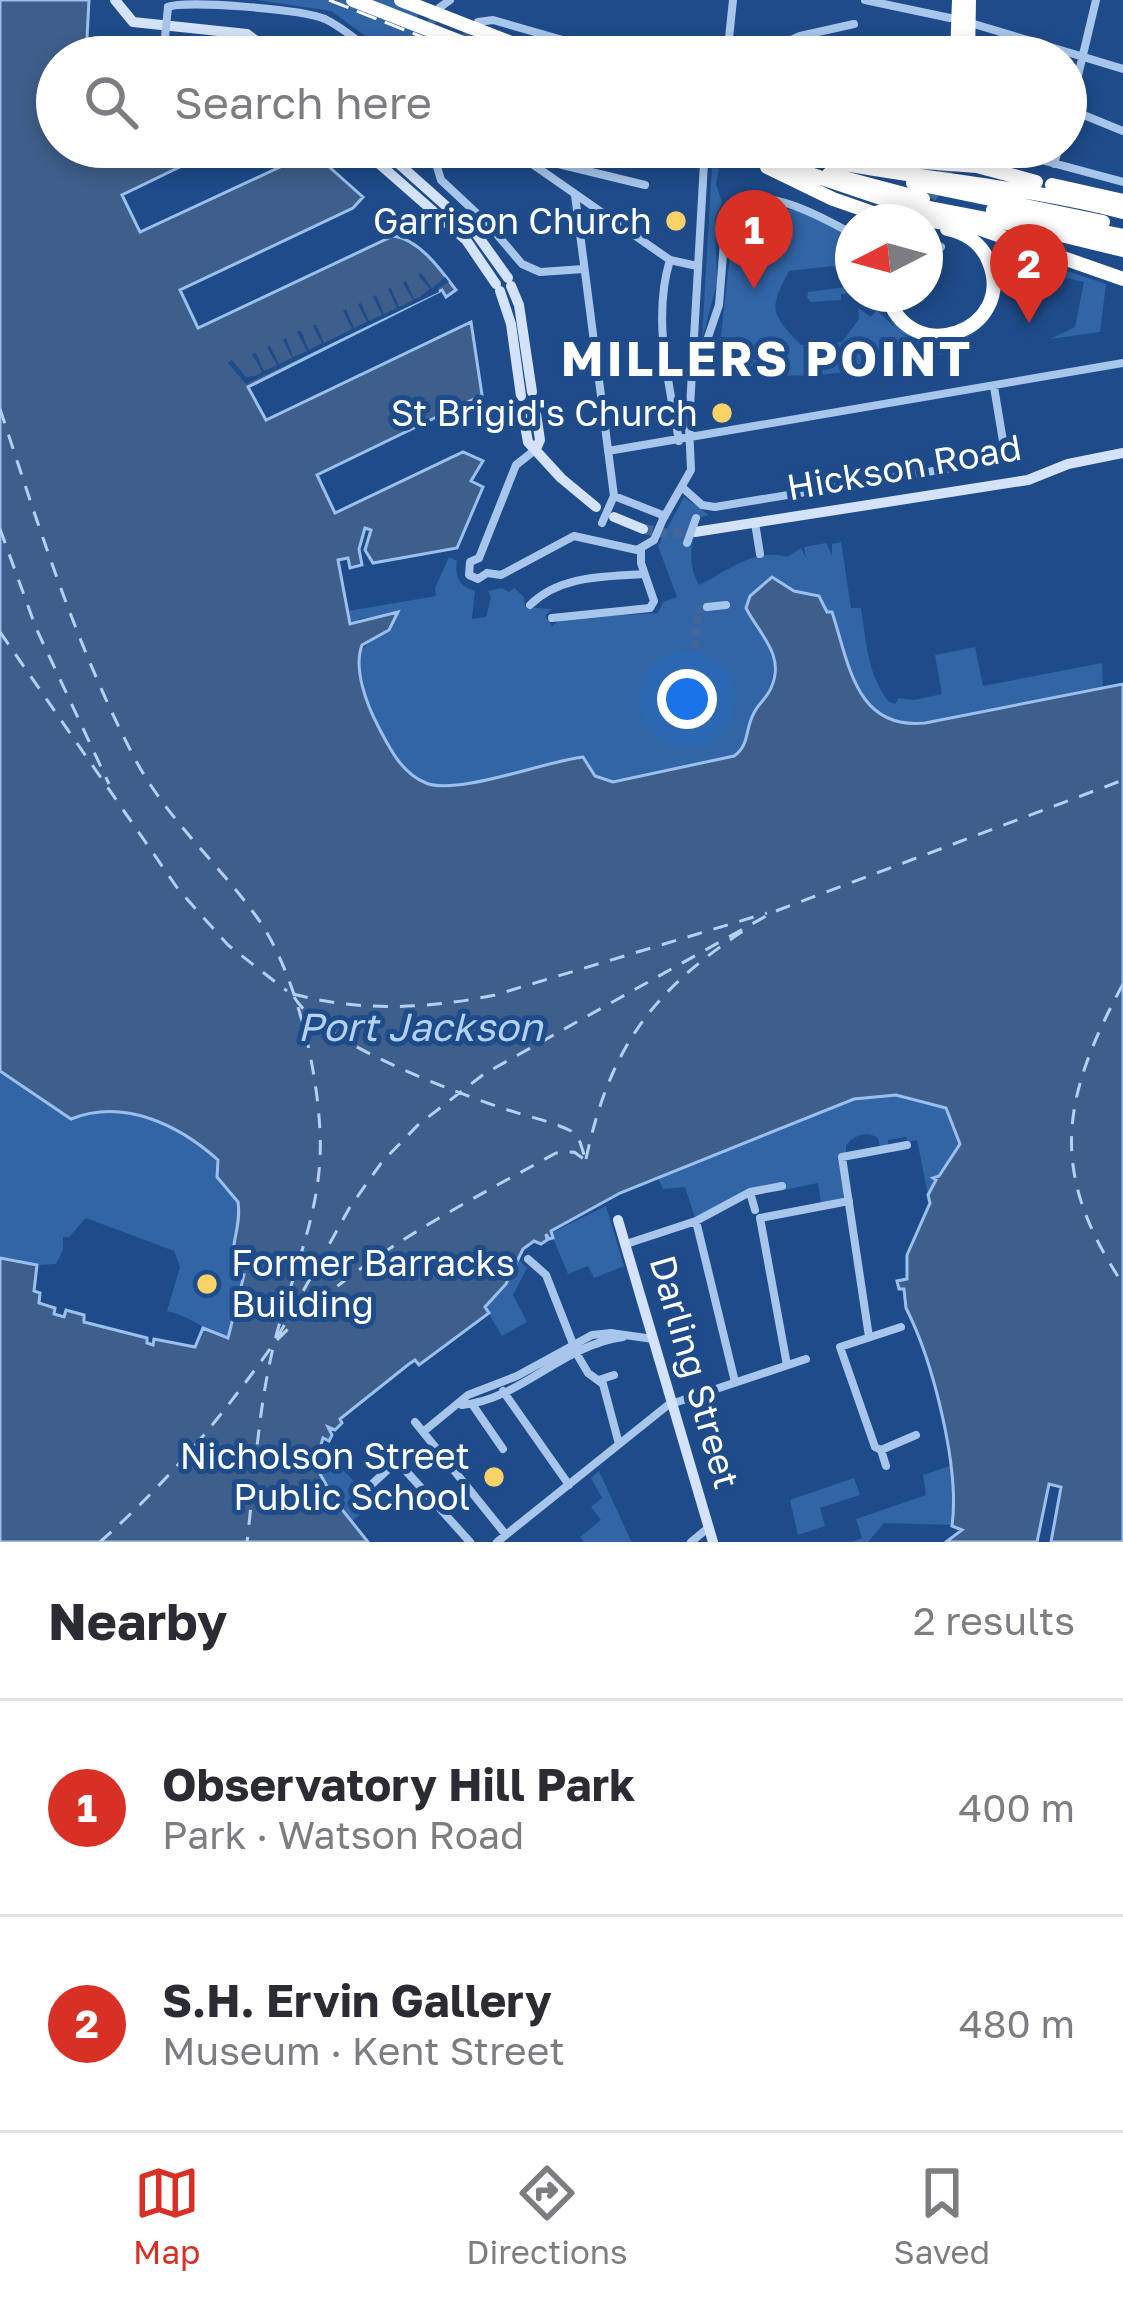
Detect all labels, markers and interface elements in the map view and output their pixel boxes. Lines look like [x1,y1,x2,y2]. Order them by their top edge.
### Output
search box [36,36,1087,168]
icon: search [78,69,144,135]
text: Search here [174,75,432,129]
pin: 1 [715,190,793,289]
place label: Garrison Church [373,199,652,242]
north arrow [835,204,943,312]
marker: Garrison Church [663,208,689,234]
pin: 2 [990,224,1068,323]
district label: MILLERS POINT [561,329,973,387]
place label: St Brigid's Church [391,391,698,434]
marker: St Brigid's Church [709,400,735,426]
street label: Hickson Road [783,425,1024,508]
your location [657,669,717,729]
water label: Port Jackson [298,1003,544,1050]
place label: Former Barracks Building [231,1241,515,1325]
street label: Darling Street [642,1250,749,1493]
marker: Former Barracks Building [194,1271,220,1297]
place label: Nicholson Street Public School [180,1434,470,1518]
marker: Nicholson Street Public School [481,1464,507,1490]
text: Nearby [48,1590,227,1651]
text: 2 results [913,1597,1075,1644]
text: Observatory Hill Park [162,1757,635,1811]
text: 1 [77,1784,97,1831]
text: 400 m [959,1784,1075,1831]
text: Park · Watson Road [162,1811,524,1858]
text: S.H. Ervin Gallery [162,1973,552,2027]
text: 2 [75,2000,99,2047]
text: 480 m [959,2000,1075,2047]
text: Museum · Kent Street [162,2027,565,2074]
tab: Map [133,2160,200,2271]
tab: Directions [466,2160,628,2271]
tab: Saved [894,2160,990,2271]

